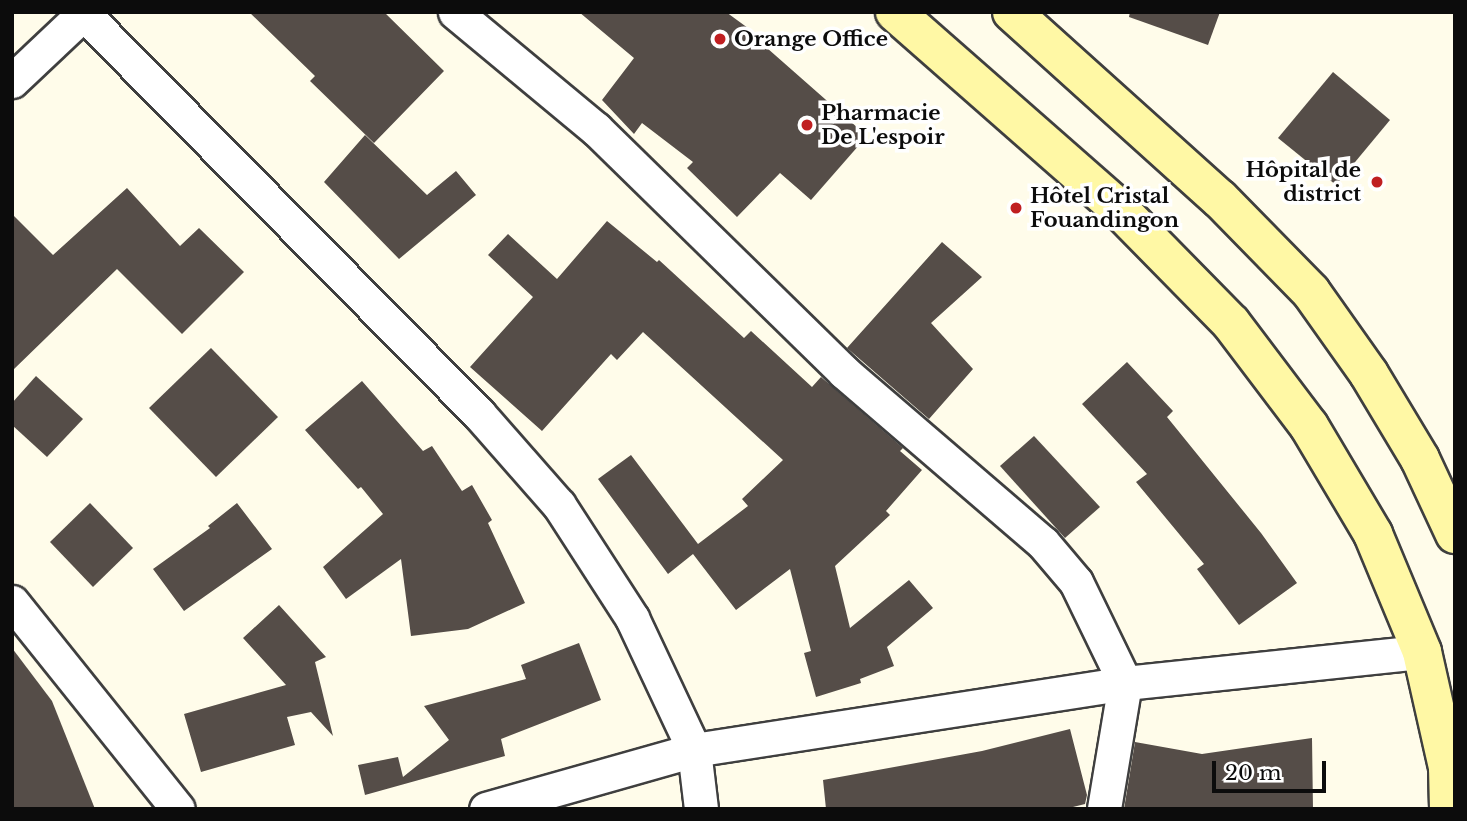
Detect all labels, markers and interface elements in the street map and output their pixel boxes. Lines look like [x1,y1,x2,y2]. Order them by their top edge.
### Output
place label: Orange Office [734,26,888,52]
marker: Orange Office [712,31,728,47]
place label: Pharmacie De L'espoir [821,100,945,150]
marker: Pharmacie De L'espoir [799,117,815,133]
place label: Hôpital de district [1246,157,1361,207]
marker: Hôpital de district [1367,172,1387,192]
place label: Hôtel Cristal Fouandingon [1030,183,1179,233]
marker: Hôtel Cristal Fouandingon [1008,200,1024,216]
scale bar [1215,748,1329,792]
text: 20 m [1225,760,1282,786]

